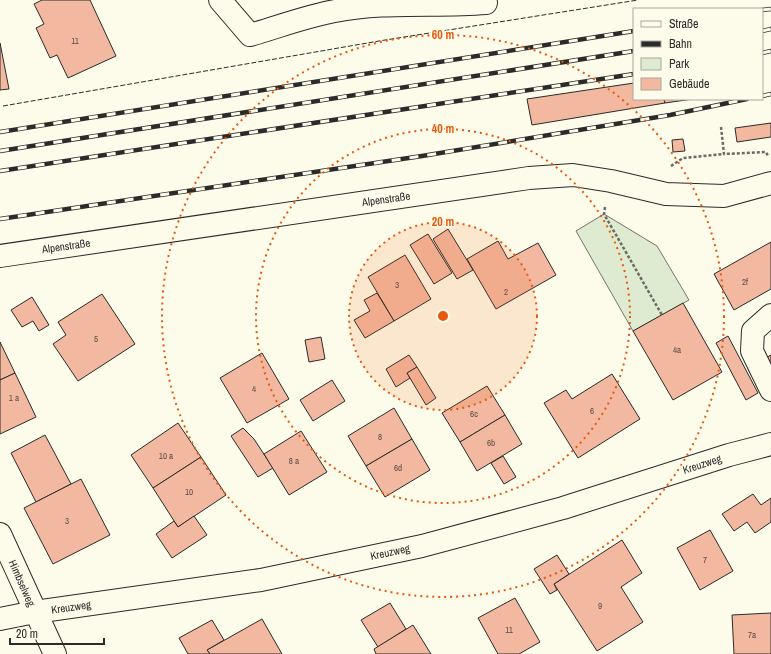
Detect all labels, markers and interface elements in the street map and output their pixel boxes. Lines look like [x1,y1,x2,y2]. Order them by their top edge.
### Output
legend [633,8,763,100]
text: Straße [669,16,699,32]
text: 60 m [432,27,454,43]
house number: 11 [71,35,79,47]
text: Bahn [669,36,692,52]
text: Park [669,56,689,72]
text: Gebäude [669,76,710,92]
text: 40 m [432,121,454,137]
street label: Alpenstraße [360,189,411,209]
text: 20 m [432,214,454,230]
street label: Alpenstraße [40,236,91,256]
house number: 2f [742,276,749,288]
house number: 3 [395,279,399,291]
house number: 2 [504,286,508,298]
centre of rings [436,309,450,323]
house number: 5 [94,333,98,345]
house number: 4a [673,344,681,356]
house number: 4 [252,383,256,395]
house number: 1 a [9,392,19,404]
house number: 6 [590,405,594,417]
house number: 6c [470,408,478,420]
house number: 8 [378,431,382,443]
house number: 6b [487,437,495,449]
house number: 10 a [159,450,173,462]
street label: Kreuzweg [681,451,723,477]
house number: 8 a [289,455,299,467]
house number: 6d [394,462,402,474]
house number: 10 [185,486,193,498]
house number: 3 [65,515,69,527]
street label: Kreuzweg [369,541,411,563]
house number: 7 [703,554,707,566]
street label: Himbselweg [6,557,38,609]
street label: Kreuzweg [50,597,92,617]
house number: 9 [598,600,602,612]
scale bar [10,620,104,646]
house number: 11 [505,624,513,636]
text: 20 m [16,626,38,642]
house number: 7a [748,629,756,641]

